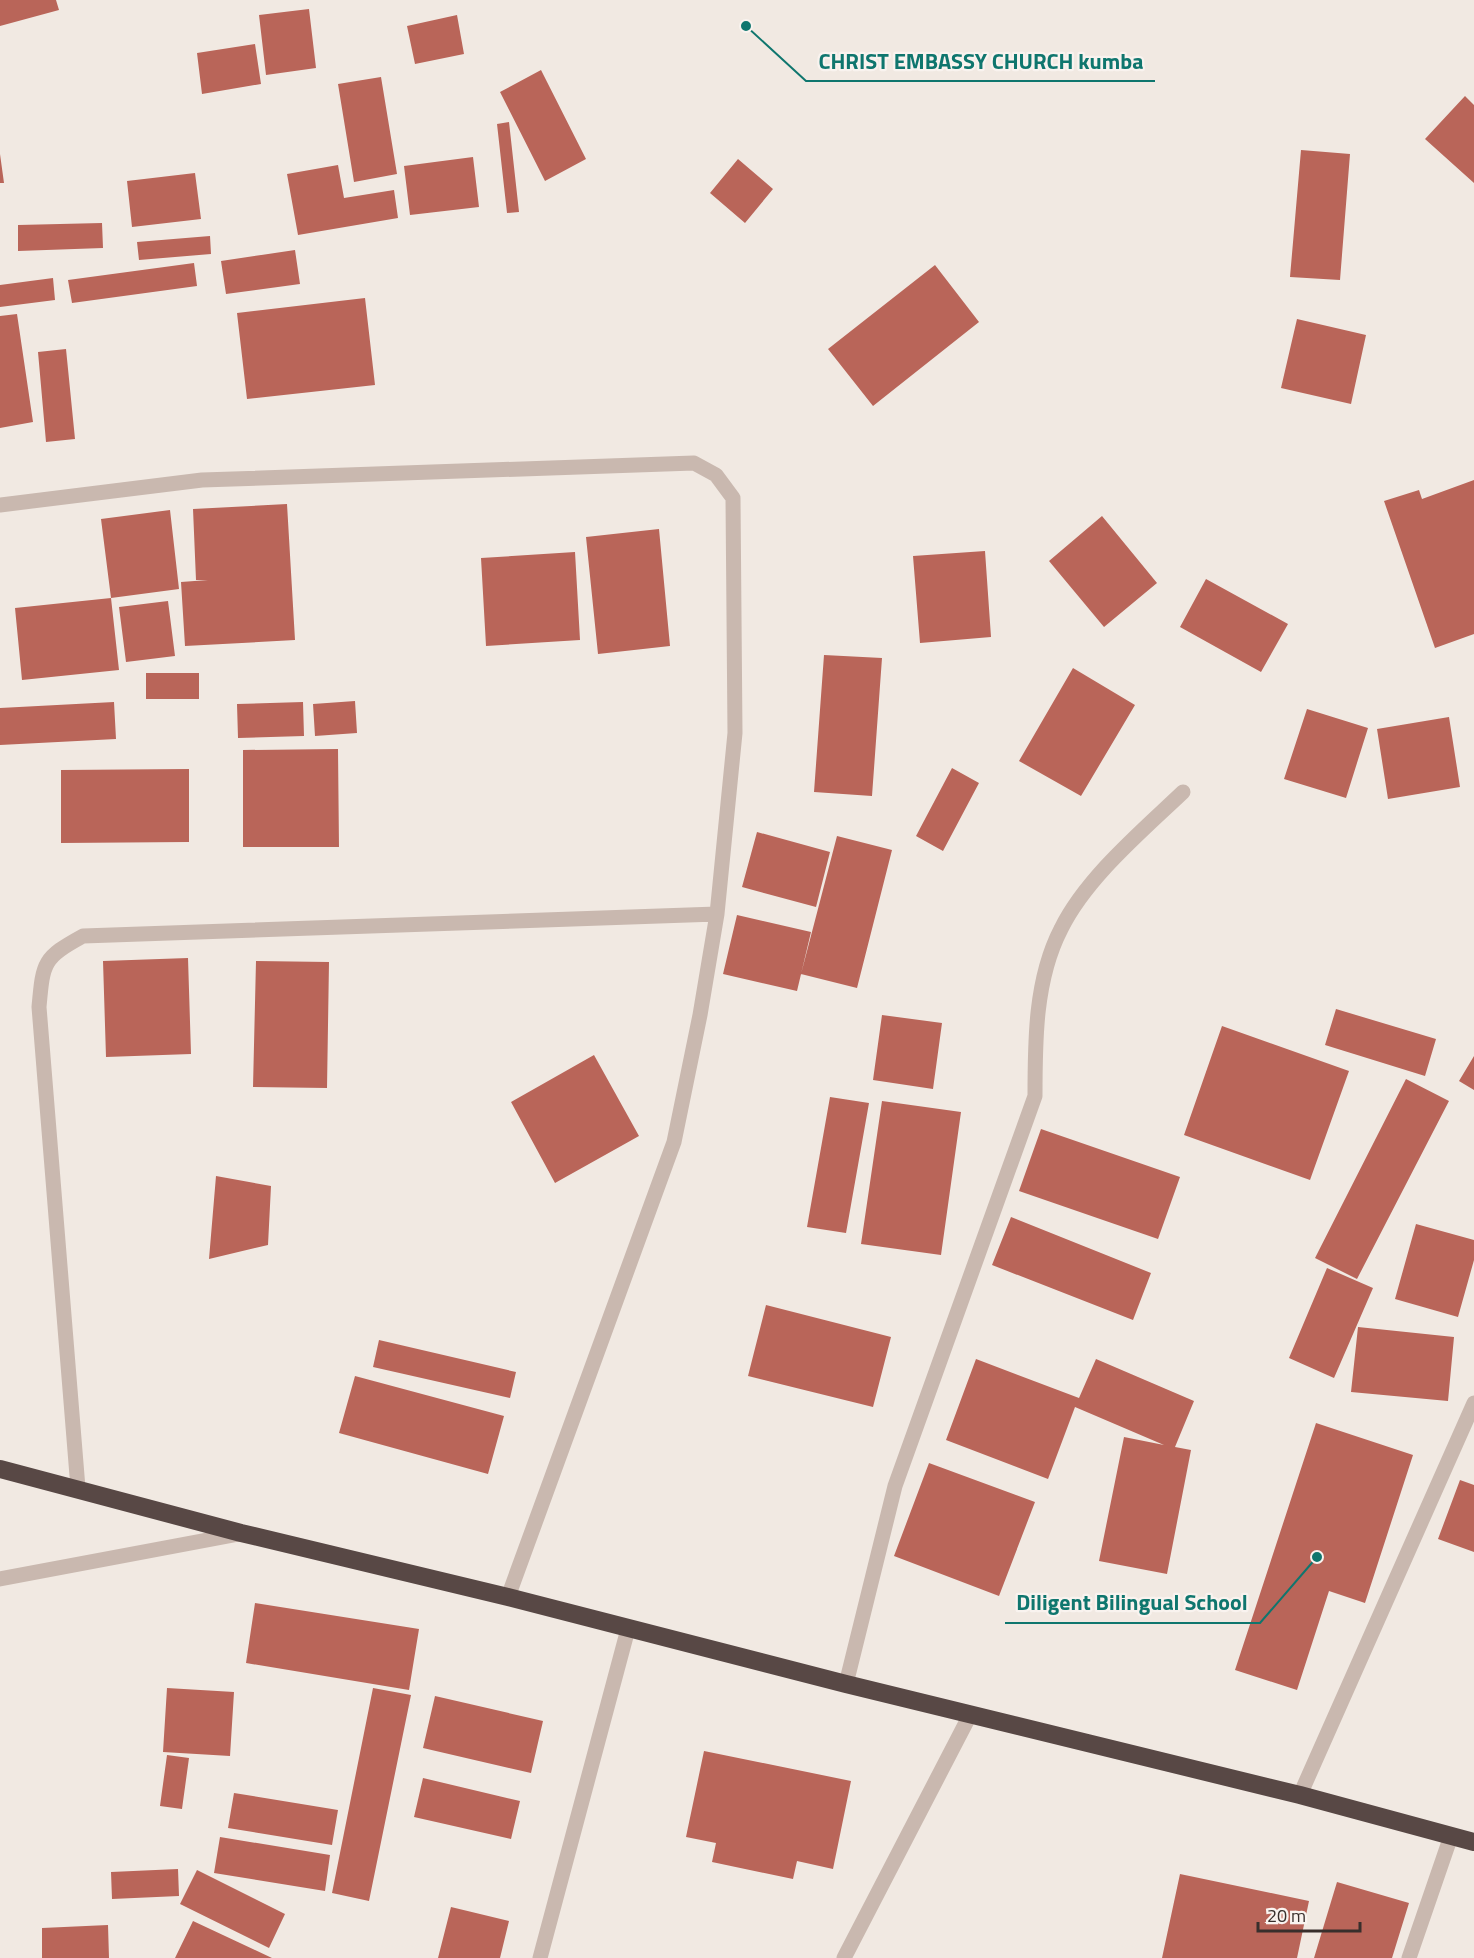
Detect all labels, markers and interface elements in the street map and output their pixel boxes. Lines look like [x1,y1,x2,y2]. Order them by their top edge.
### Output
callout: CHRIST EMBASSY CHURCH kumba [806,41,1155,81]
text: CHRIST EMBASSY CHURCH kumba [819,44,1143,78]
callout: Diligent Bilingual School [1005,1583,1260,1623]
text: Diligent Bilingual School [1016,1585,1248,1619]
scale bar [1258,1895,1360,1933]
text: 20 m [1267,1902,1306,1929]

